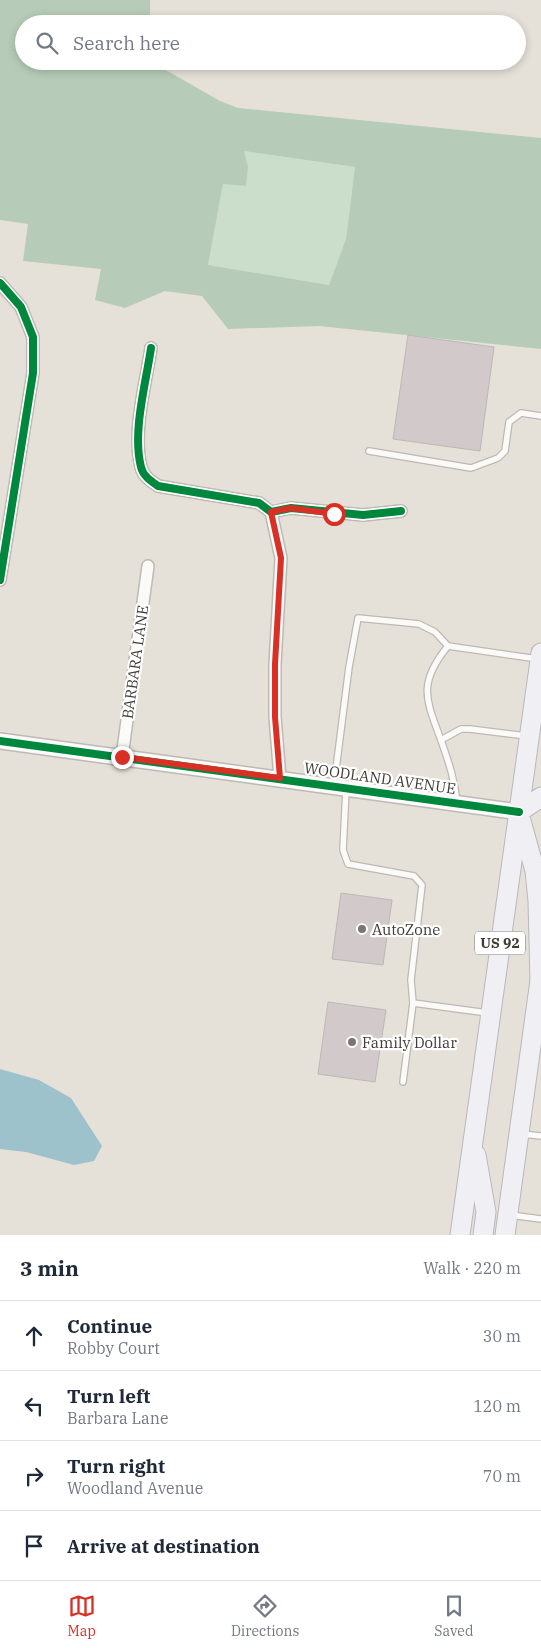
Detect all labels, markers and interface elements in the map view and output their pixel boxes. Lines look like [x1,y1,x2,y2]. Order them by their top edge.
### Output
search box [15,15,526,70]
icon: search [33,29,61,57]
text: Search here [73,31,180,55]
route start [323,503,346,526]
street label: BARBARA LANE [118,604,152,720]
route end [111,746,134,769]
street label: WOODLAND AVENUE [303,758,457,798]
place label: AutoZone [372,920,440,939]
marker: AutoZone [356,923,368,935]
road number: US 92 [475,931,525,954]
place label: Family Dollar [362,1033,457,1052]
marker: Family Dollar [346,1036,358,1048]
text: 3 min [20,1254,79,1282]
text: Walk · 220 m [423,1258,521,1278]
text: Continue [67,1314,152,1338]
icon: ahead [20,1322,48,1350]
text: 30 m [483,1326,521,1346]
text: Robby Court [67,1338,160,1358]
text: Turn left [67,1384,150,1408]
icon: left [20,1392,48,1420]
text: 120 m [473,1396,521,1416]
text: Barbara Lane [67,1408,169,1428]
text: Turn right [67,1454,165,1478]
icon: right [20,1462,48,1490]
text: 70 m [483,1466,521,1486]
text: Woodland Avenue [67,1478,203,1498]
icon: arrive [20,1532,48,1560]
text: Arrive at destination [67,1534,260,1558]
tab: Map [68,1592,96,1640]
tab: Directions [231,1592,299,1640]
tab: Saved [434,1592,473,1640]

